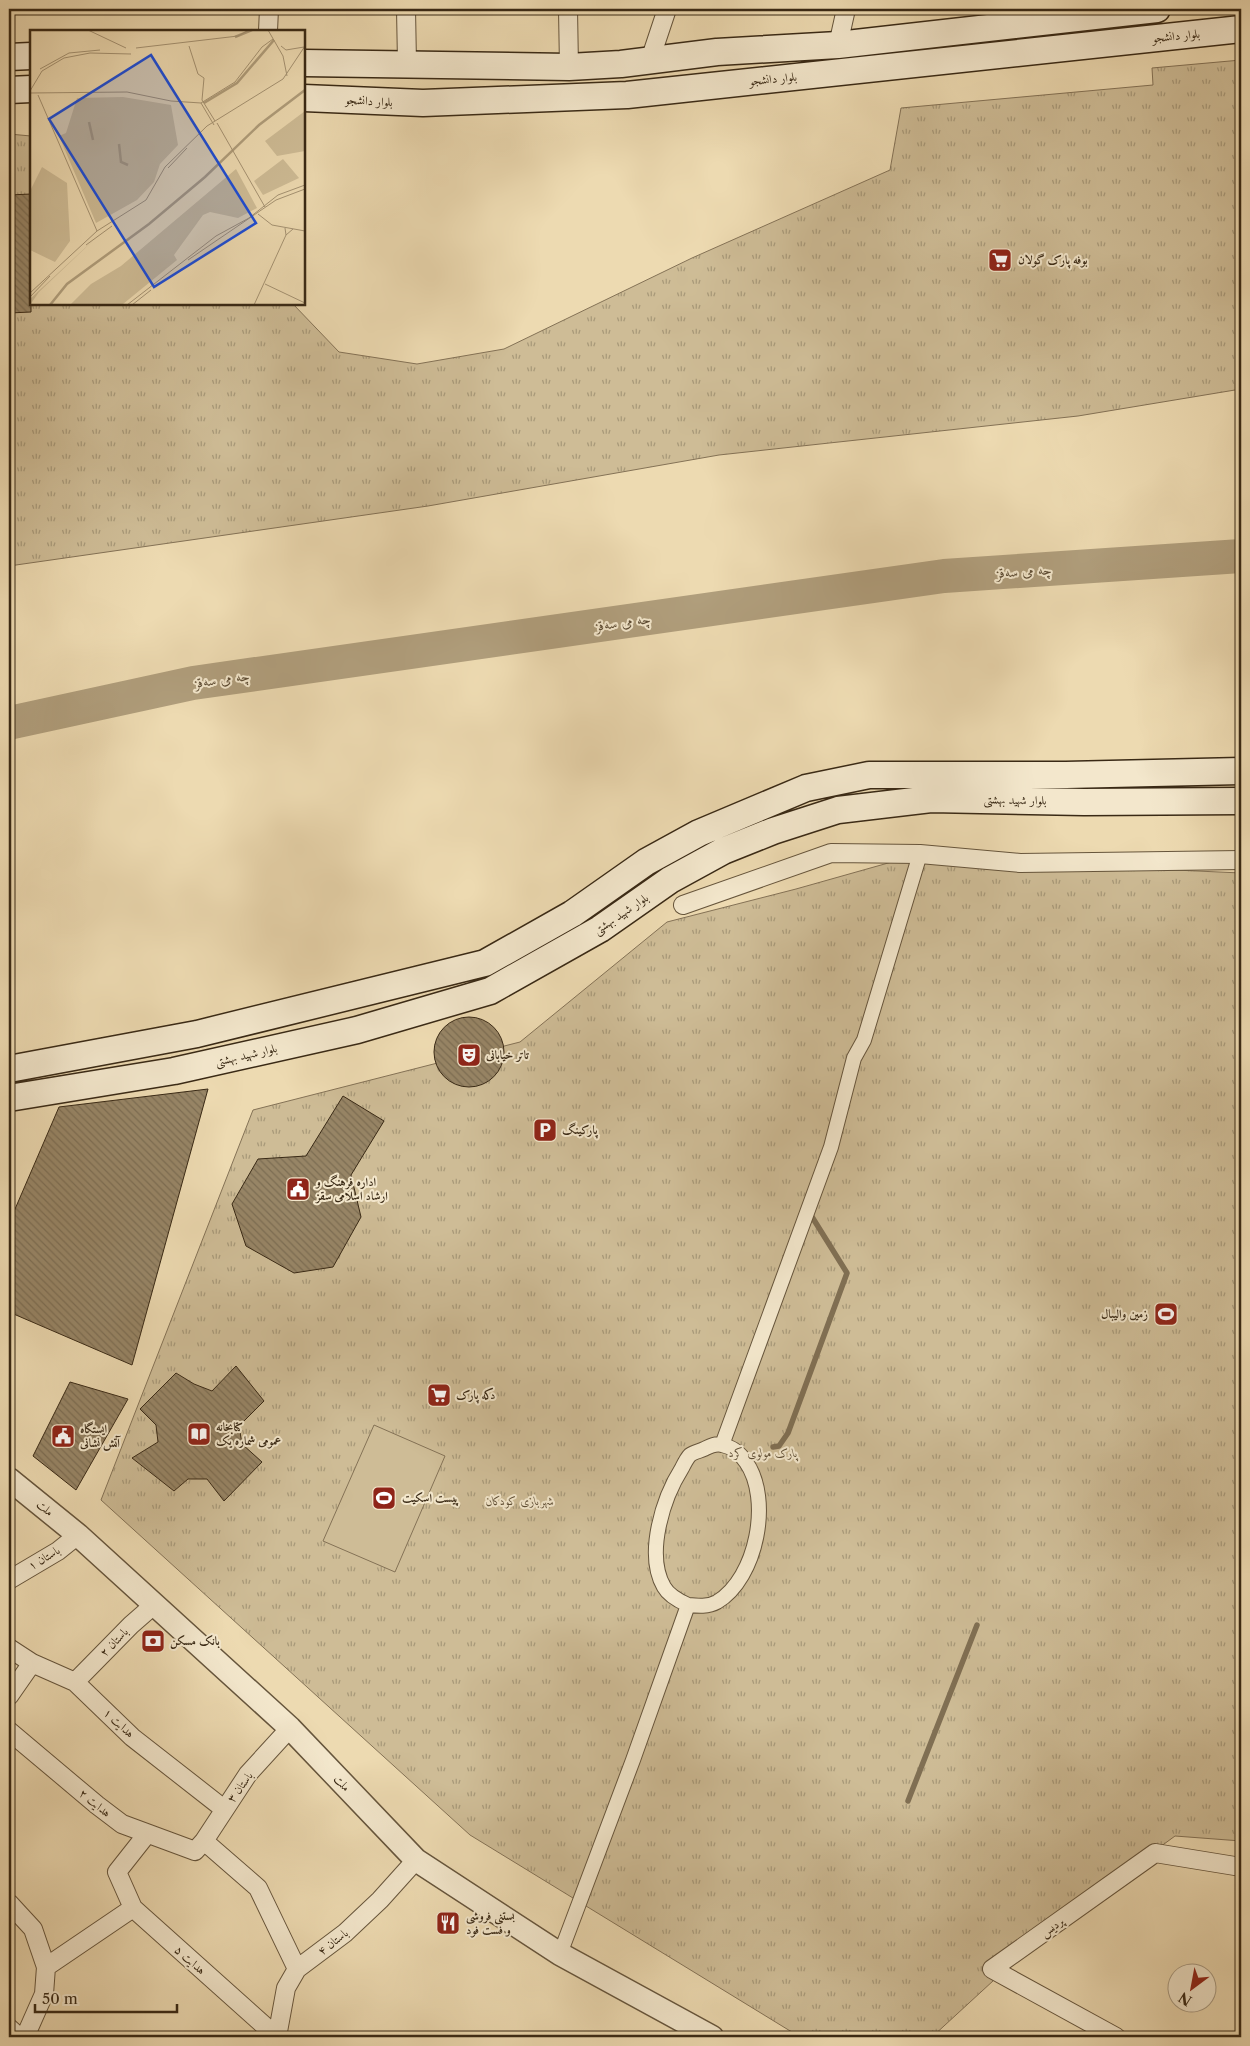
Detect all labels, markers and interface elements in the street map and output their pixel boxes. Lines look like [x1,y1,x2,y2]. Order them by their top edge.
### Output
street label: بلوار دانشجو [1150,26,1201,47]
inset map [30,30,305,305]
street label: بلوار دانشجو [747,69,798,90]
street label: بلوار دانشجو [344,92,393,110]
supermarket icon: بوفه پارک گولان [987,247,1013,273]
place label: بوفه پارک گولان [1018,252,1088,269]
water label: چە می سەقز [995,560,1053,583]
water label: چە می سەقز [593,609,652,636]
water label: چە می سەقز [192,666,251,693]
street label: بلوار شهید بهشتی [983,791,1047,810]
street label: بلوار شهید بهشتی [590,890,652,939]
street label: بلوار شهید بهشتی [213,1040,279,1071]
theatre icon: تاتر خیابانی [456,1042,482,1068]
place label: تاتر خیابانی [485,1047,530,1062]
parking icon: پارکینگ [532,1117,558,1143]
place label: پارکینگ [562,1122,598,1139]
place label: اداره فرهنگ و ارشاد اسلامی سقز [314,1174,388,1204]
public building icon: اداره فرهنگ و ارشاد اسلامی سقز [285,1176,311,1202]
sports icon: زمین والیبال [1153,1301,1179,1327]
place label: زمین والیبال [1101,1306,1148,1321]
supermarket icon: دکه پارک [426,1382,452,1408]
place label: دکه پارک [456,1387,496,1404]
place label: کتابخانه عمومی شماره یک [216,1419,281,1449]
place label: ایستگاه آتش نشانی [79,1421,121,1451]
library icon: کتابخانه عمومی شماره یک [186,1421,212,1447]
public building icon: ایستگاه آتش نشانی [50,1423,76,1449]
park label: پارک مولوی کرد [729,1445,799,1462]
sports icon: پیست اسکیت [371,1485,397,1511]
place label: پیست اسکیت [402,1490,459,1506]
park label: شهربازی کودکان [486,1493,554,1509]
street label: ملت [34,1496,57,1519]
street label: باستان ۱ [25,1542,62,1573]
street label: باستان ۲ [96,1624,131,1659]
bank icon: بانک مسکن [140,1628,166,1654]
place label: بانک مسکن [170,1633,220,1649]
street label: هدایت ۱ [100,1705,138,1741]
street label: باستان ۳ [223,1768,256,1805]
street label: ملت [331,1771,354,1794]
street label: هدایت ۲ [76,1785,114,1821]
place label: بستنی فروشی و فست فود [466,1908,515,1938]
restaurant icon: بستنی فروشی و فست فود [435,1910,461,1936]
street label: پردیس [1037,1912,1069,1942]
street label: باستان ۴ [314,1925,351,1958]
street label: هدایت ۵ [171,1942,209,1978]
north arrow [1168,1964,1218,2014]
scale bar [35,1981,178,2013]
text: N [1175,1988,1195,2010]
text: 50 m [42,1989,78,2008]

